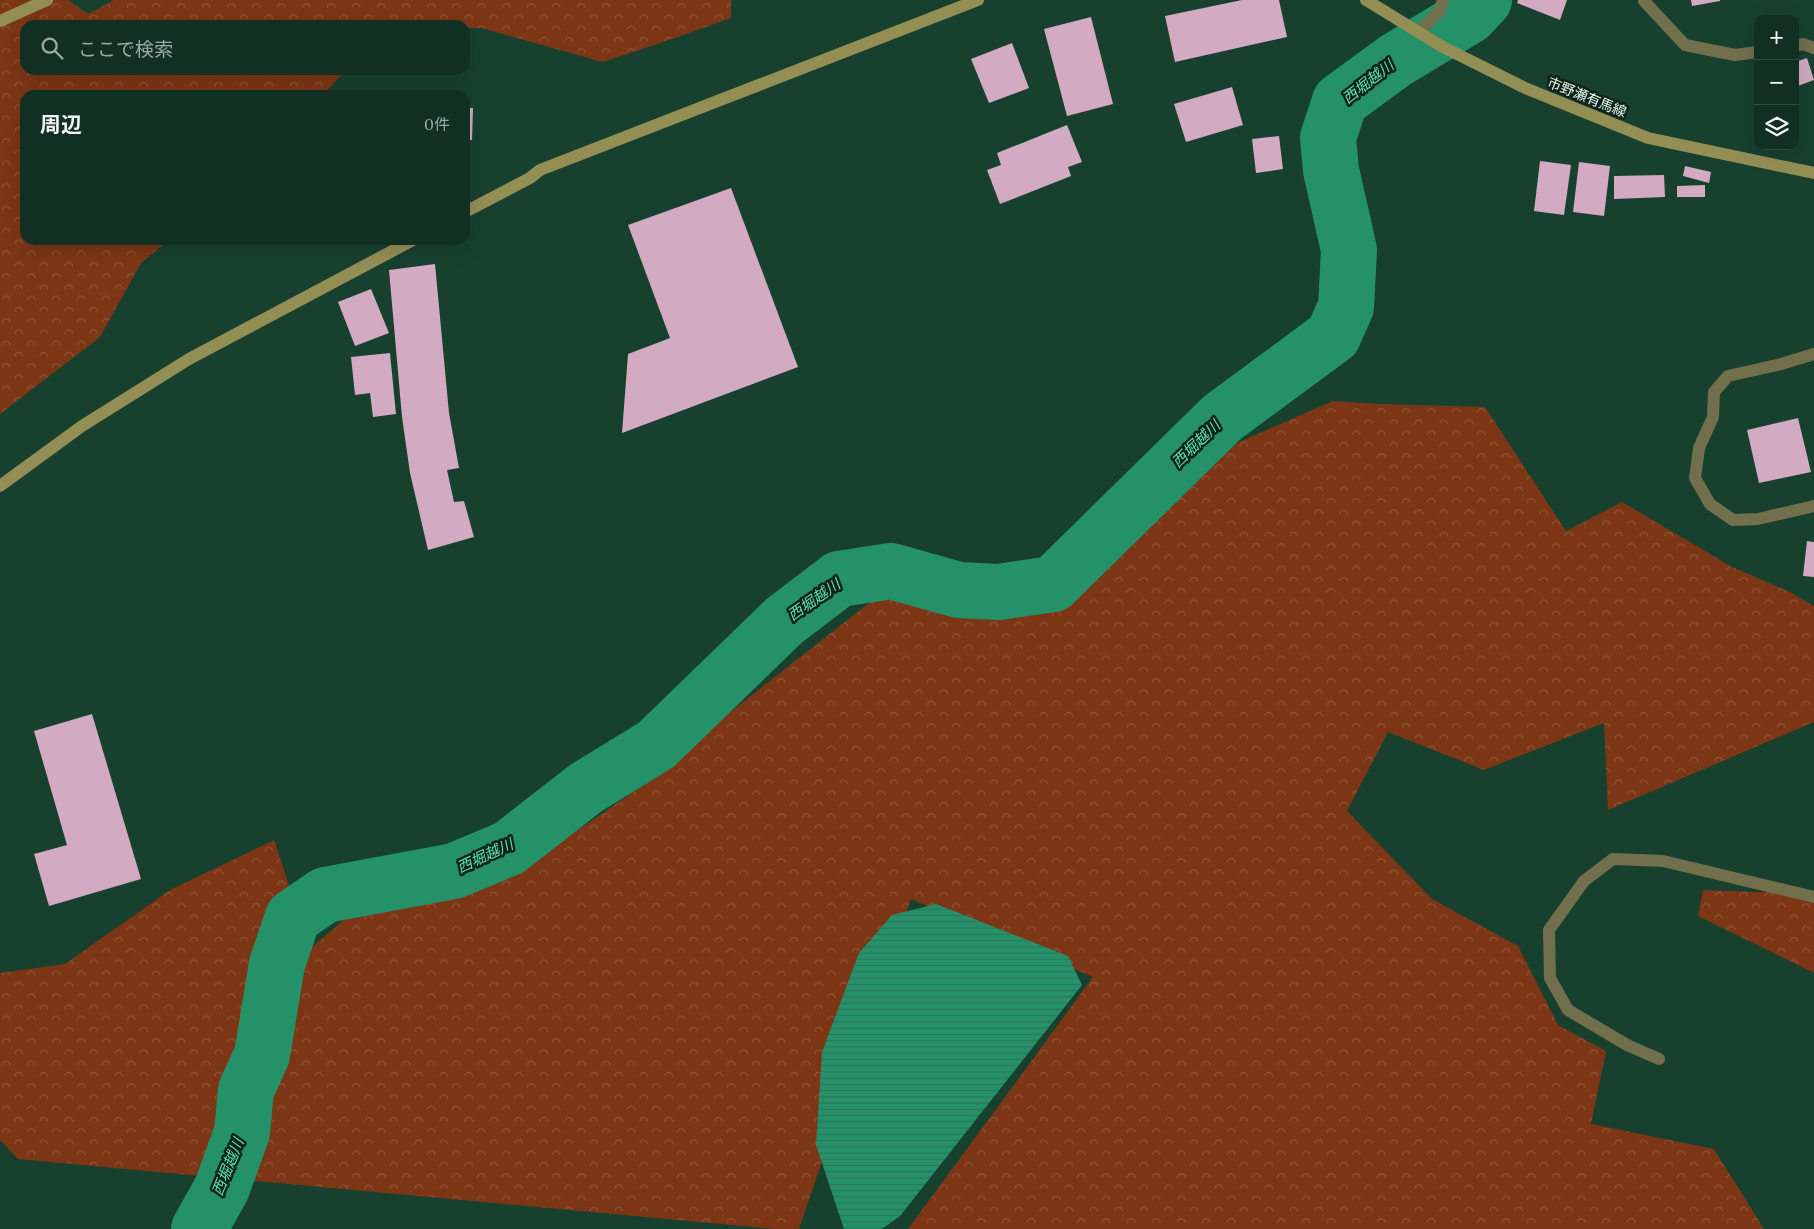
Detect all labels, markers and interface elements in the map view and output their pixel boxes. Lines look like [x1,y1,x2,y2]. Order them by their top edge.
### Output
map controls [1754,15,1799,150]
button: + [1754,15,1799,60]
search box [20,20,470,75]
icon: search [38,34,66,62]
text: ここで検索 [78,37,173,61]
water label: 西堀越川 [1338,54,1399,108]
button: − [1754,60,1799,105]
street label: 市野瀬有馬線 [1545,73,1629,121]
button: layers [1754,105,1799,150]
text: 周辺 [40,111,82,138]
text: 0件 [424,114,450,134]
water label: 西堀越川 [1167,415,1225,471]
water label: 西堀越川 [784,573,845,625]
water label: 西堀越川 [454,833,518,877]
water label: 西堀越川 [207,1134,248,1198]

